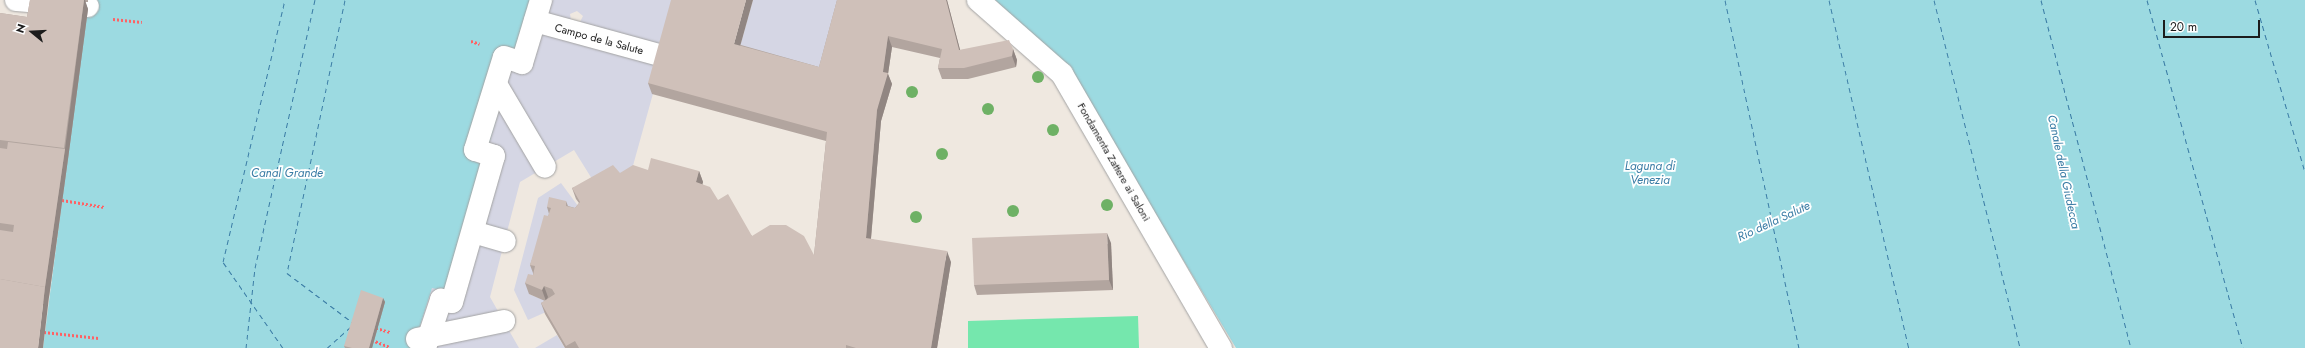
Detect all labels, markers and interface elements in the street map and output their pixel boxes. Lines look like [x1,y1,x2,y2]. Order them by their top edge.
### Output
north arrow [12,12,52,52]
scale bar [2165,12,2262,38]
text: 20 m [2170,18,2197,36]
street label: Campo de la Salute [553,21,645,57]
text: N [12,22,30,35]
street label: Fondamenta Zattere ai Saloni [1075,100,1153,224]
water label: Canale della Giudecca [2044,114,2082,230]
water label: Laguna di Venezia [1625,160,1675,188]
water label: Canal Grande [251,167,323,181]
water label: Rio della Salute [1735,199,1813,245]

